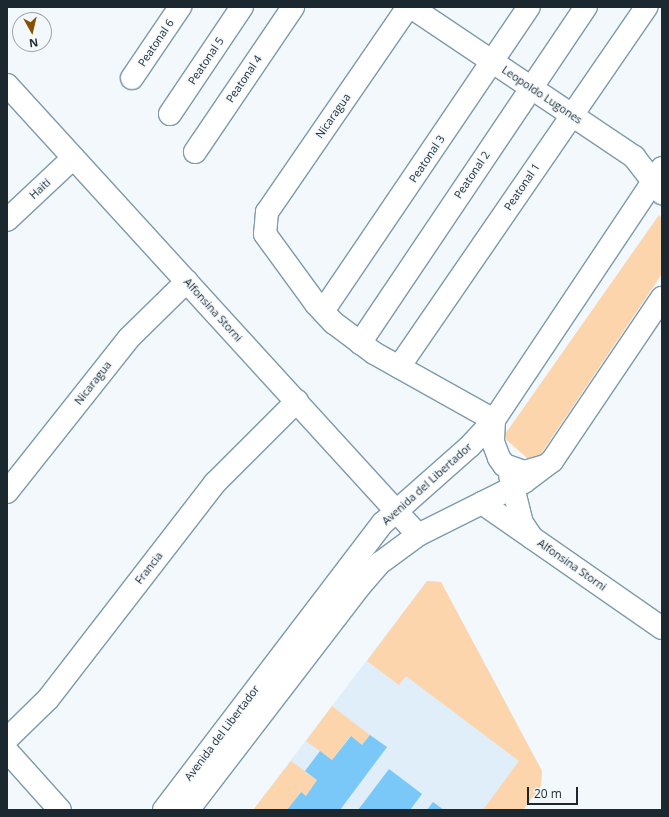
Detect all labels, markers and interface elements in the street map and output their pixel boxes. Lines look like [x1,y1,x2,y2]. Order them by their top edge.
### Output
north arrow [12,12,52,52]
street label: Peatonal 6 [135,17,177,69]
text: N [28,35,39,51]
street label: Peatonal 5 [185,35,227,87]
street label: Peatonal 4 [223,53,265,105]
street label: Leopoldo Lugones [499,63,585,127]
street label: Nicaragua [313,91,353,141]
street label: Peatonal 3 [406,133,448,185]
street label: Peatonal 2 [451,149,493,201]
street label: Peatonal 1 [501,161,543,213]
street label: Haití [27,176,53,202]
street label: Alfonsina Storni [181,275,245,345]
street label: Nicaragua [72,358,114,408]
street label: Avenida del Libertador [379,440,475,528]
street label: Alfonsina Storni [535,536,609,594]
street label: Francia [132,549,166,587]
street label: Avenida del Libertador [182,683,262,783]
scale bar [529,779,580,805]
text: 20 m [534,785,562,802]

